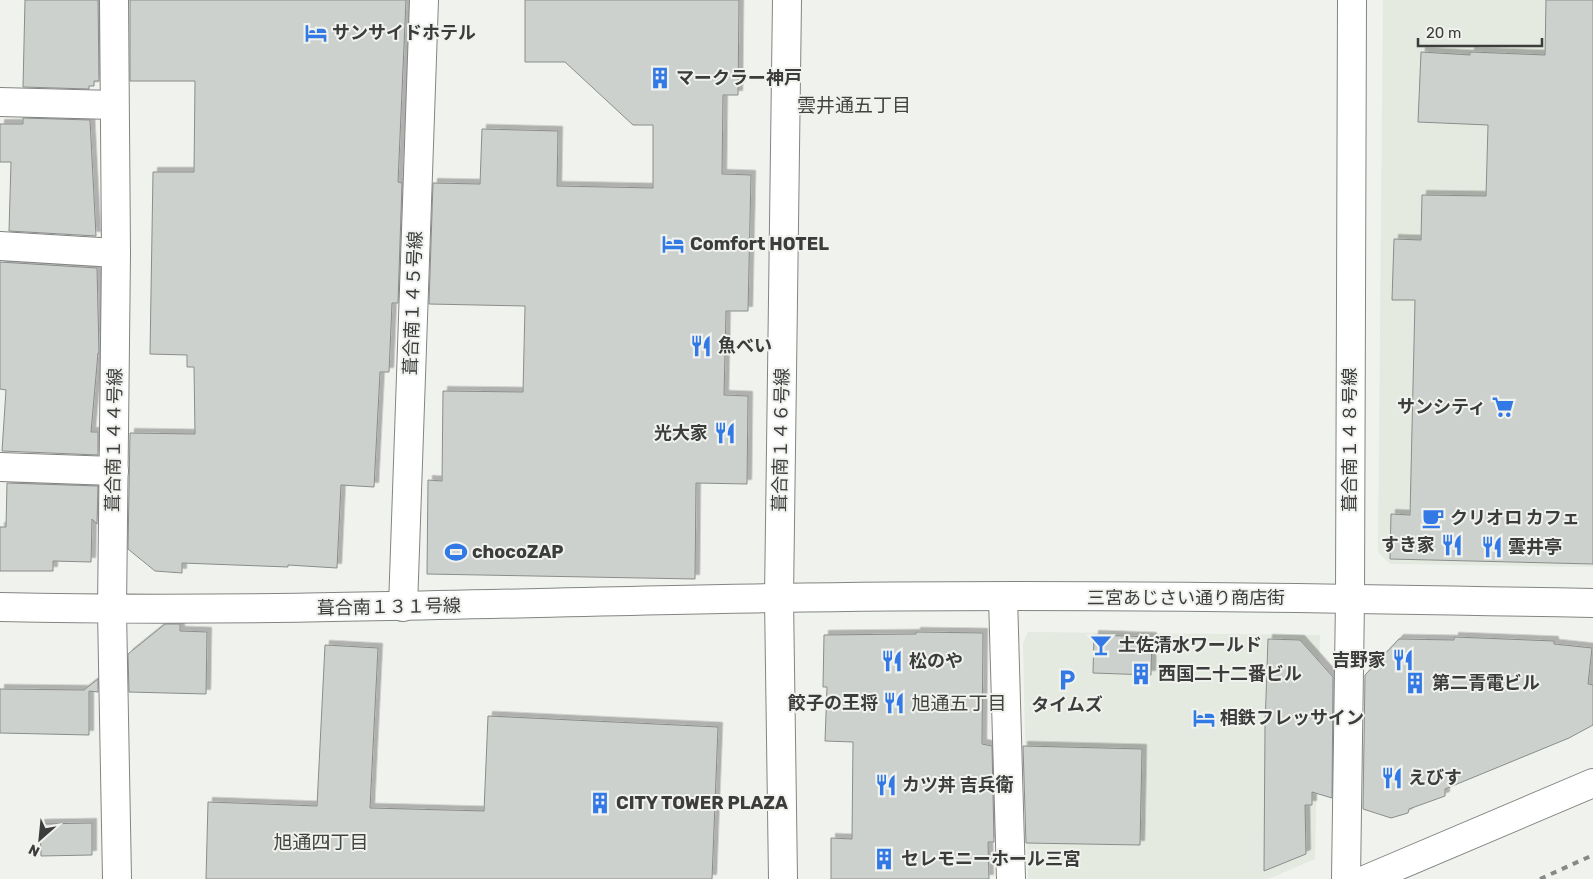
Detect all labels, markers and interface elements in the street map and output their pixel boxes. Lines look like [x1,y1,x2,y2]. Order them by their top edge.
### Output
scale bar [1418,15,1542,47]
hotel icon: サンサイドホテル [303,20,329,46]
place label: サンサイドホテル [332,22,476,44]
text: 20 m [1426,24,1461,42]
building icon: マークラー神戸 [647,65,673,91]
place label: マークラー神戸 [676,67,802,89]
district label: 雲井通五丁目 [797,94,911,117]
street label: 葺合南１４５号線 [399,231,427,375]
hotel icon: Comfort HOTEL [660,231,686,257]
place label: Comfort HOTEL [690,233,829,255]
restaurant icon: 魚べい [688,333,714,359]
place label: 魚べい [718,335,772,357]
street label: 葺合南１４４号線 [102,368,126,512]
street label: 葺合南１４６号線 [769,368,793,512]
street label: 葺合南１４８号線 [1339,368,1361,512]
supermarket icon: サンシティ [1490,394,1516,420]
place label: サンシティ [1397,396,1486,418]
restaurant icon: 光大家 [712,420,738,446]
place label: 光大家 [654,422,708,444]
cafe icon: クリオロ カフェ [1420,505,1446,531]
place label: クリオロ カフェ [1450,507,1580,529]
restaurant icon: すき家 [1439,532,1465,558]
place label: すき家 [1381,534,1435,556]
restaurant icon: 雲井亭 [1479,534,1505,560]
place label: 雲井亭 [1508,536,1562,558]
sports icon: chocoZAP [443,539,469,565]
place label: chocoZAP [472,541,564,563]
street label: 三宮あじさい通り商店街 [1087,587,1285,609]
street label: 葺合南１３１号線 [317,595,461,619]
bar icon: 土佐清水ワールド [1088,632,1114,658]
place label: 土佐清水ワールド [1118,634,1262,656]
restaurant icon: 吉野家 [1390,647,1416,673]
restaurant icon: 松のや [879,648,905,674]
place label: 吉野家 [1332,649,1386,671]
place label: 松のや [909,650,963,672]
building icon: 西国二十二番ビル [1128,661,1154,687]
place label: 西国二十二番ビル [1158,663,1302,685]
parking icon: タイムズ [1054,667,1080,693]
building icon: 第二青電ビル [1402,670,1428,696]
place label: 第二青電ビル [1432,672,1540,694]
restaurant icon: 餃子の王将 [881,690,907,716]
place label: 餃子の王将 [787,692,878,714]
district label: 旭通五丁目 [911,692,1007,715]
place label: タイムズ [1031,694,1103,716]
hotel icon: 相鉄フレッサイン [1191,705,1217,731]
place label: 相鉄フレッサイン [1220,707,1364,729]
restaurant icon: えびす [1379,765,1405,791]
place label: えびす [1408,767,1462,789]
restaurant icon: カツ丼 吉兵衛 [873,772,899,798]
place label: カツ丼 吉兵衛 [902,774,1014,796]
building icon: CITY TOWER PLAZA [587,790,613,816]
place label: CITY TOWER PLAZA [616,792,788,814]
north arrow [15,814,65,864]
district label: 旭通四丁目 [273,831,369,854]
text: N [26,840,43,860]
building icon: セレモニーホール三宮 [871,846,897,872]
place label: セレモニーホール三宮 [901,848,1081,870]

